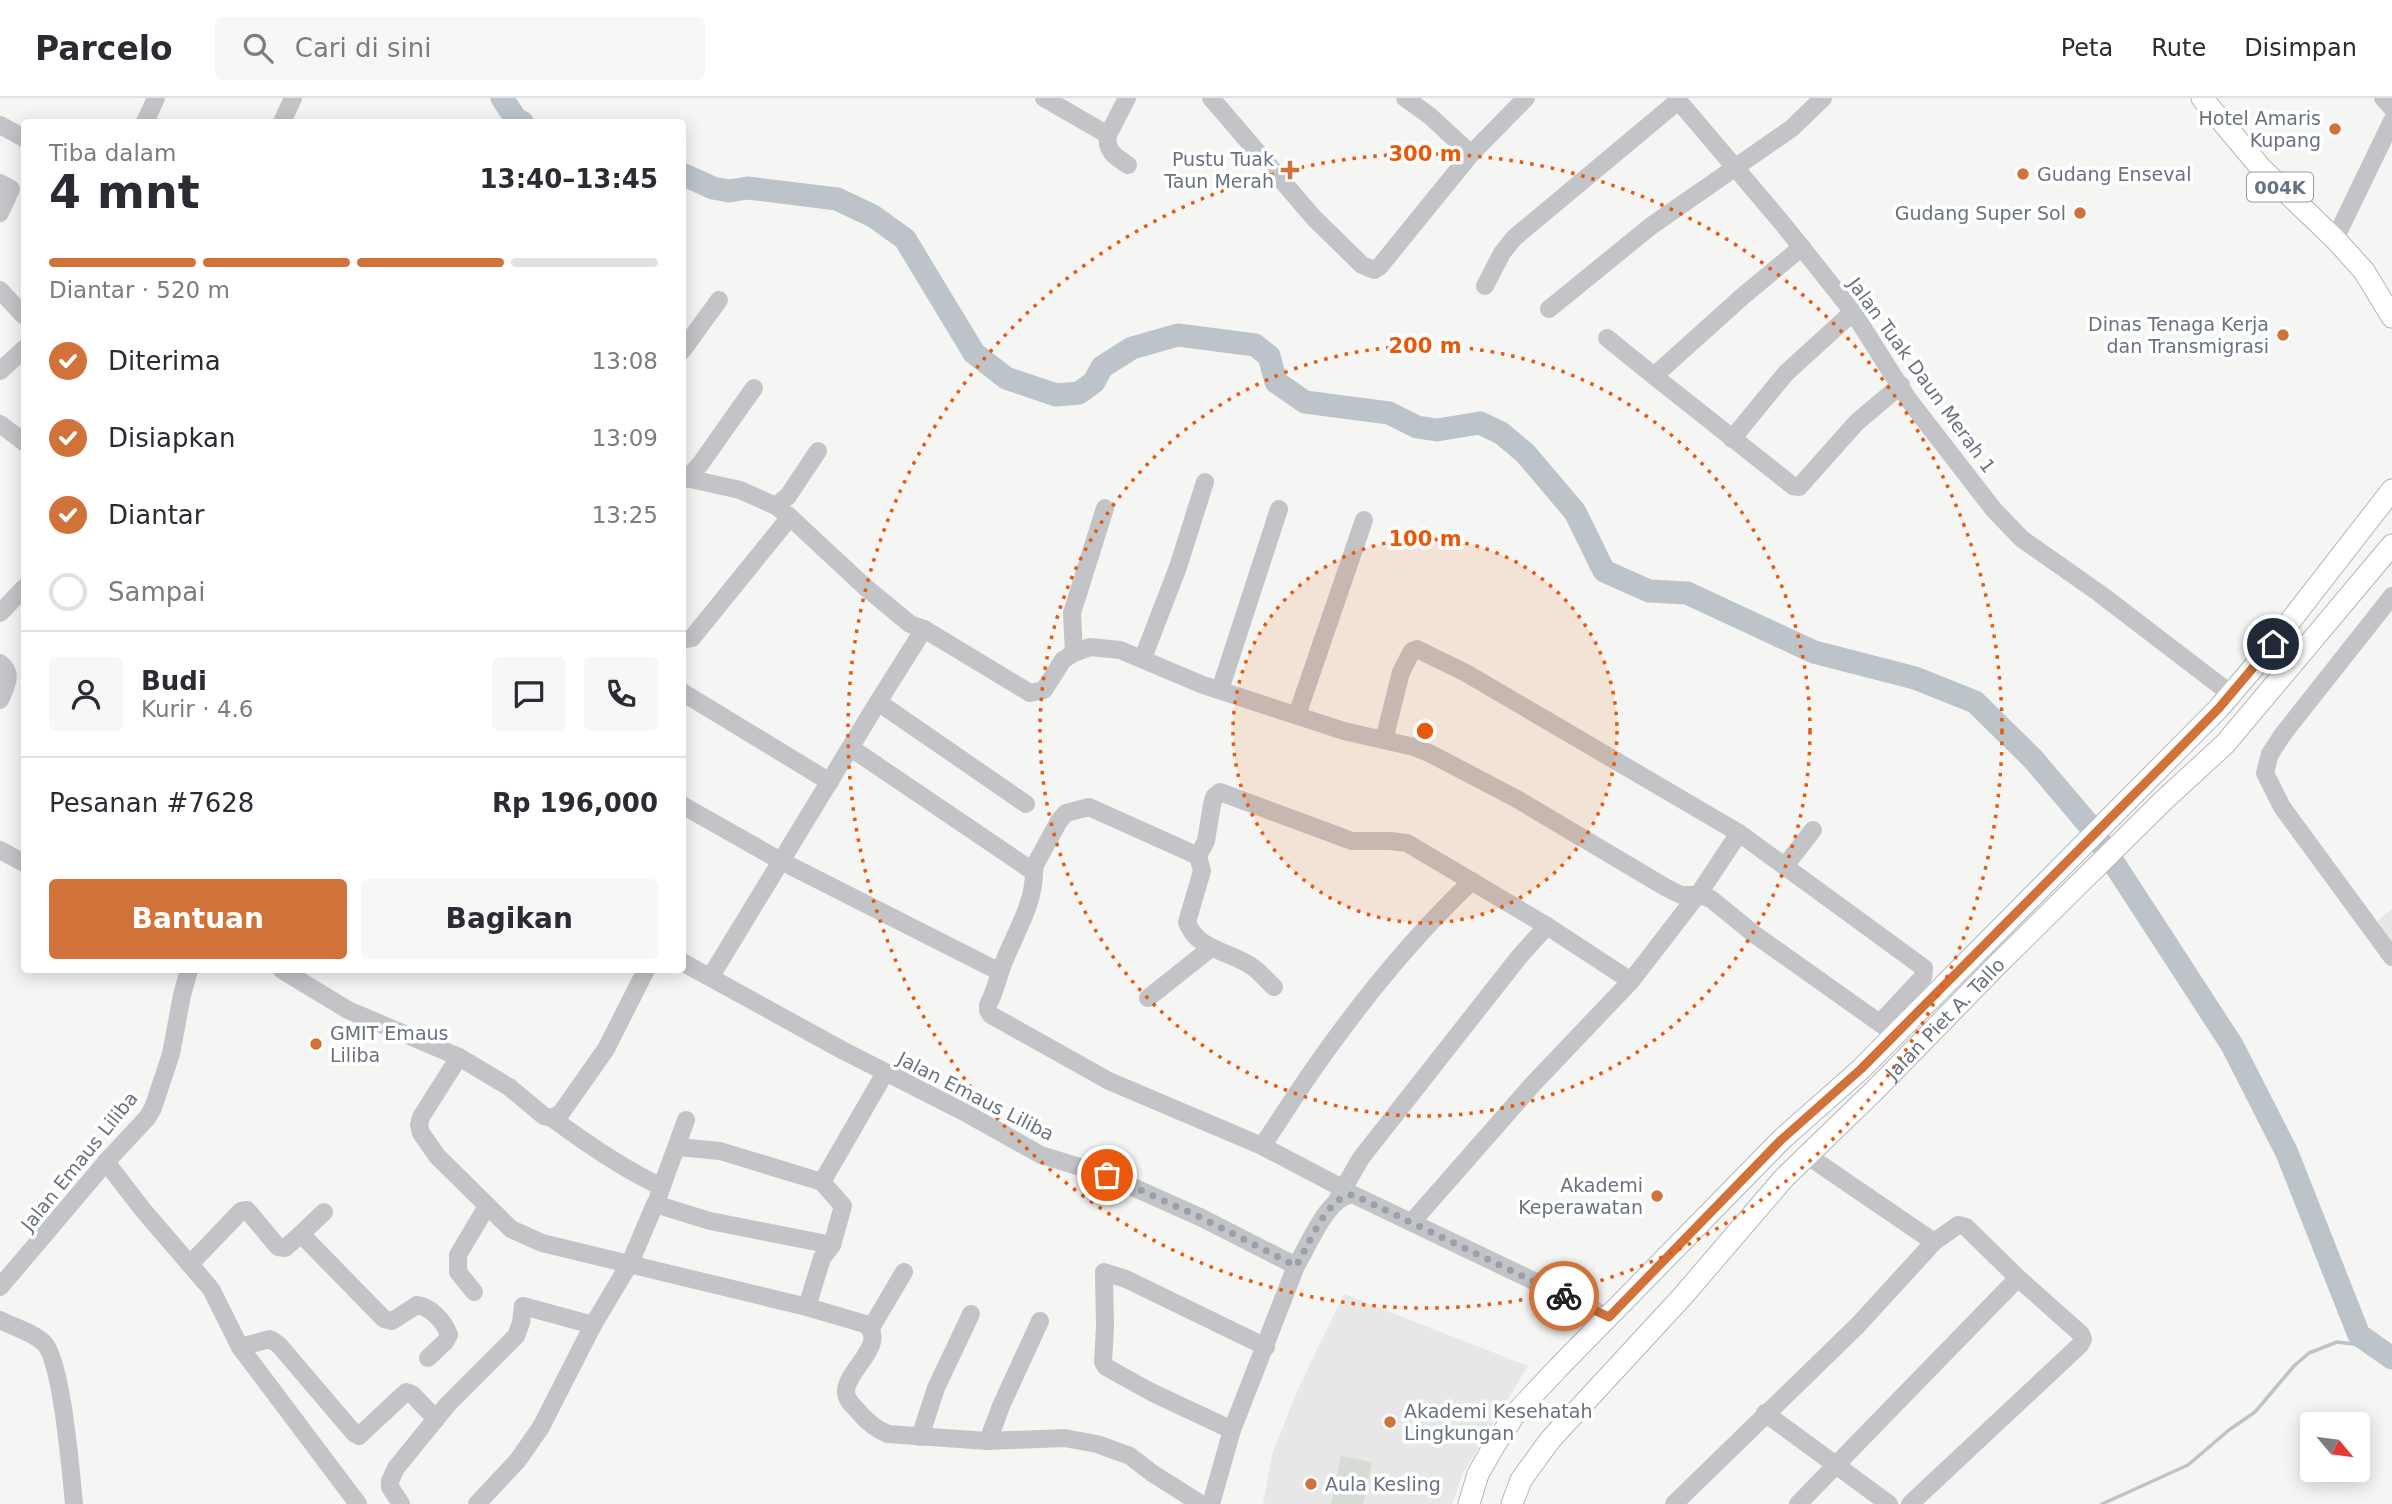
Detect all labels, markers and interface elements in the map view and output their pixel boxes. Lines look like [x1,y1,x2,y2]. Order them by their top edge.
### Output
search box [215,17,705,80]
text: Parcelo [35,29,173,68]
icon: search [239,29,277,67]
text: Cari di sini [295,33,432,63]
text: Peta [2061,34,2113,62]
text: Rute [2151,34,2206,62]
text: Disimpan [2244,34,2357,62]
place label: Hotel Amaris Kupang [2198,107,2321,151]
marker: Hotel Amaris Kupang [2327,121,2343,137]
text: Tiba dalam [49,140,176,166]
text: 300 m [1388,142,1462,166]
place label: Pustu Tuak Taun Merah [1163,148,1274,192]
marker: Pustu Tuak Taun Merah [1280,160,1300,180]
place label: Gudang Enseval [2037,163,2191,185]
text: 13:40–13:45 [479,164,658,194]
text: 4 mnt [49,165,200,219]
marker: Gudang Enseval [2015,166,2031,182]
road number: 004K [2247,172,2313,202]
place label: Gudang Super Sol [1895,202,2066,224]
marker: Gudang Super Sol [2072,205,2088,221]
street label: Jalan Tuak Daun Merah 1 [1843,272,2000,477]
text: Diantar · 520 m [49,277,230,303]
place label: Dinas Tenaga Kerja dan Transmigrasi [2088,313,2269,357]
marker: Dinas Tenaga Kerja dan Transmigrasi [2275,327,2291,343]
text: 200 m [1388,334,1462,358]
icon: check [49,342,87,380]
text: Diterima [108,346,221,376]
text: 13:08 [592,348,658,374]
icon: check [49,419,87,457]
text: Disiapkan [108,423,235,453]
text: 13:09 [592,425,658,451]
icon: check [49,496,87,534]
text: Diantar [108,500,204,530]
text: 13:25 [592,502,658,528]
text: 100 m [1388,527,1462,551]
text: Sampai [108,577,205,607]
pin [2243,614,2303,674]
icon: home [2254,625,2292,663]
button: person [49,657,123,731]
button: chat [492,657,566,731]
button: phone [584,657,658,731]
text: Budi [141,666,207,696]
text: Kurir · 4.6 [141,696,253,722]
centre of rings [1413,719,1437,743]
text: Pesanan #7628 [49,788,254,818]
text: Rp 196,000 [492,788,658,818]
button: Bantuan [49,879,347,959]
button: Bagikan [361,879,658,959]
street label: Jalan Piet A. Tallo [1880,953,2009,1084]
place label: GMIT Emaus Liliba [330,1022,448,1066]
marker: GMIT Emaus Liliba [308,1036,324,1052]
street label: Jalan Emaus Liliba [893,1047,1058,1145]
street label: Jalan Emaus Liliba [16,1087,142,1236]
pin [1077,1145,1137,1205]
icon: bag [1088,1156,1126,1194]
place label: Akademi Keperawatan [1518,1174,1643,1218]
marker: Akademi Keperawatan [1649,1188,1665,1204]
courier [1529,1261,1599,1331]
icon: bike [1545,1277,1583,1315]
place label: Akademi Kesehatah Lingkungan [1404,1400,1593,1444]
north arrow [2300,1412,2370,1482]
map controls [2300,1412,2370,1482]
marker: Akademi Kesehatah Lingkungan [1382,1414,1398,1430]
place label: Aula Kesling [1325,1473,1441,1495]
marker: Aula Kesling [1303,1476,1319,1492]

